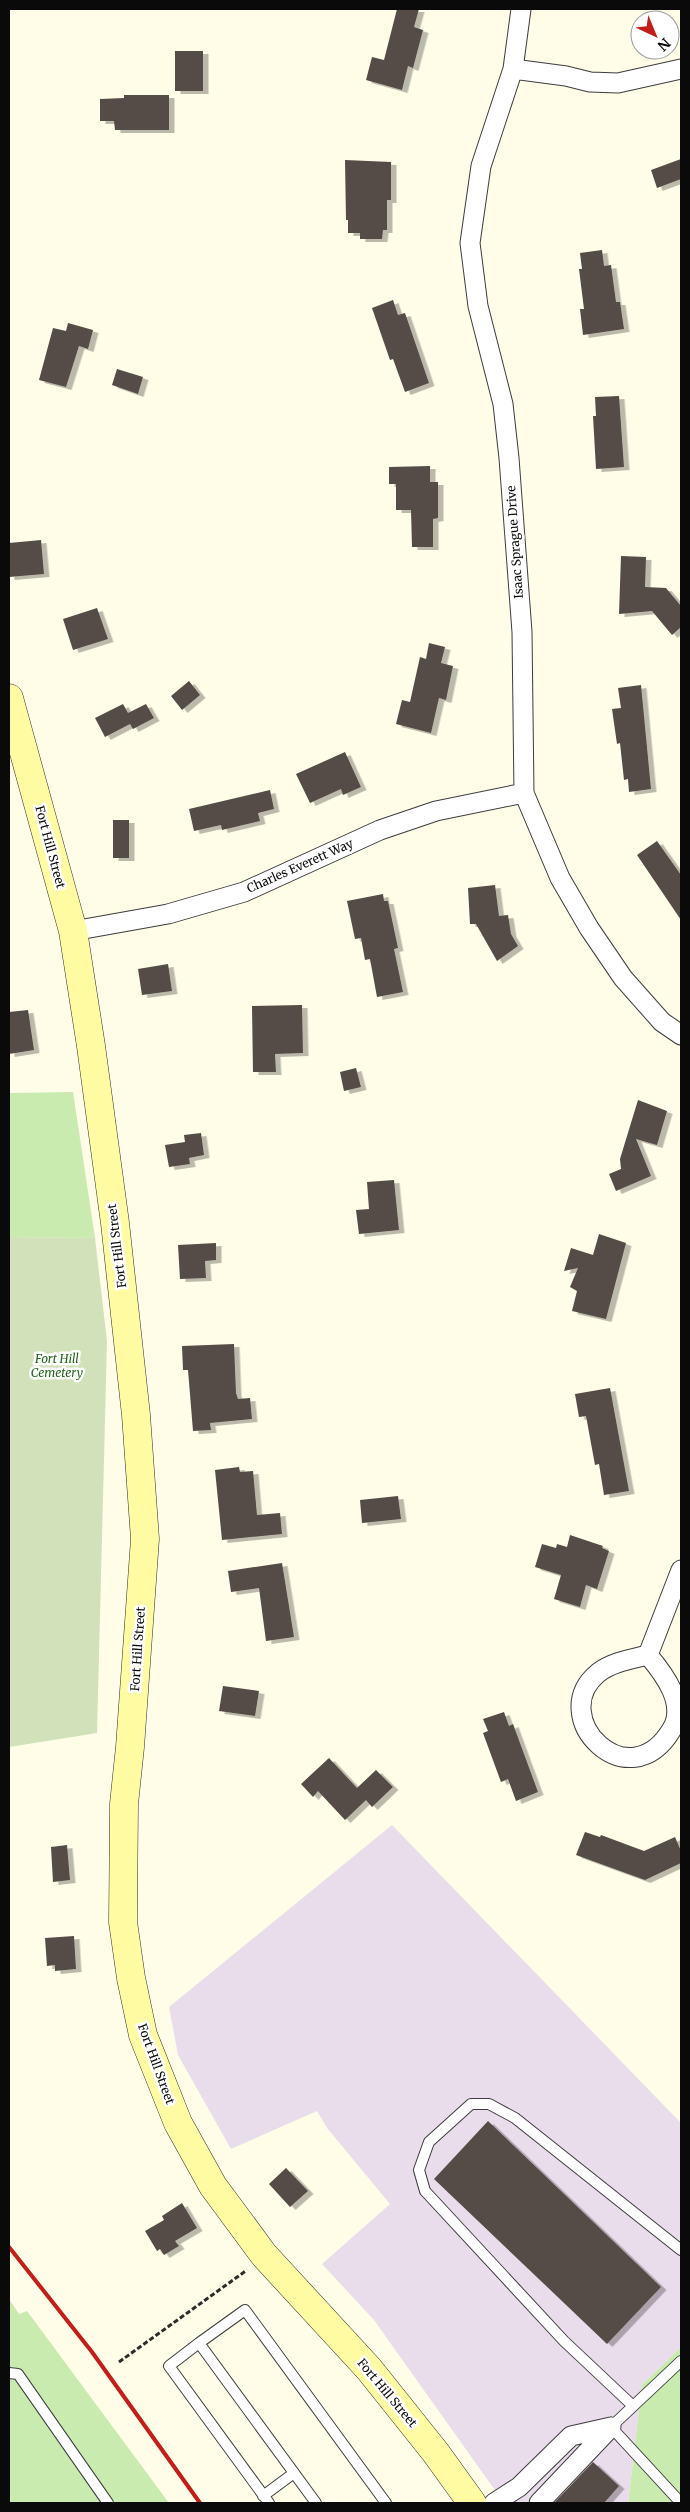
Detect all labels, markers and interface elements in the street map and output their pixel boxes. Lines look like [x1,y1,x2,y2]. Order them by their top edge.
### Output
north arrow [630,10,680,60]
text: N [654,34,674,55]
street label: Isaac Sprague Drive [503,485,526,599]
street label: Fort Hill Street [32,804,69,890]
street label: Charles Everett Way [244,835,355,896]
street label: Fort Hill Street [104,1203,129,1289]
park label: Fort Hill Cemetery [31,1351,84,1380]
street label: Fort Hill Street [127,1606,148,1692]
street label: Fort Hill Street [135,2021,178,2107]
street label: Fort Hill Street [354,2355,421,2430]

